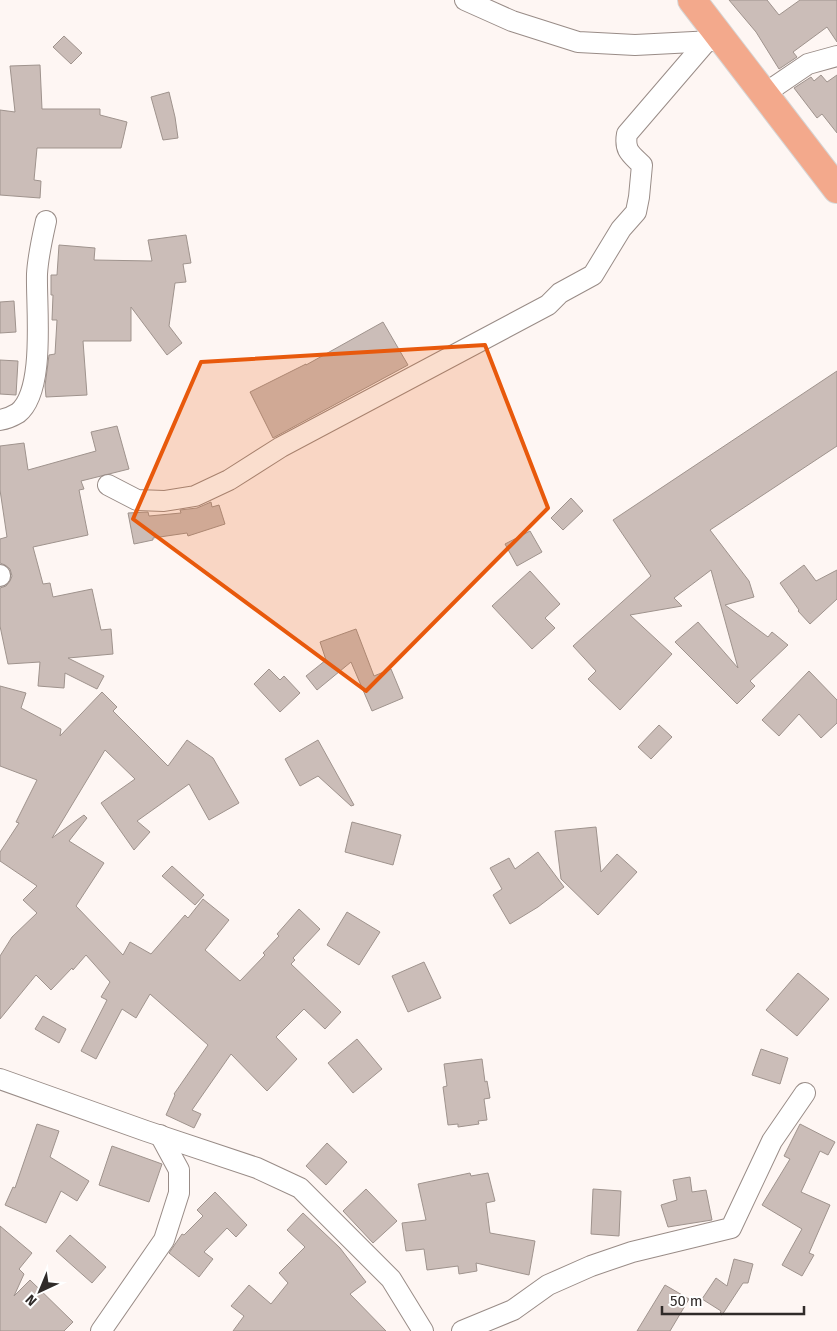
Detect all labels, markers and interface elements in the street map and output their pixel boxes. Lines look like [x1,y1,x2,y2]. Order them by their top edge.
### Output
north arrow [15,1266,65,1316]
scale bar [662,1284,804,1316]
text: N [22,1291,41,1309]
text: 50 m [670,1292,703,1310]

